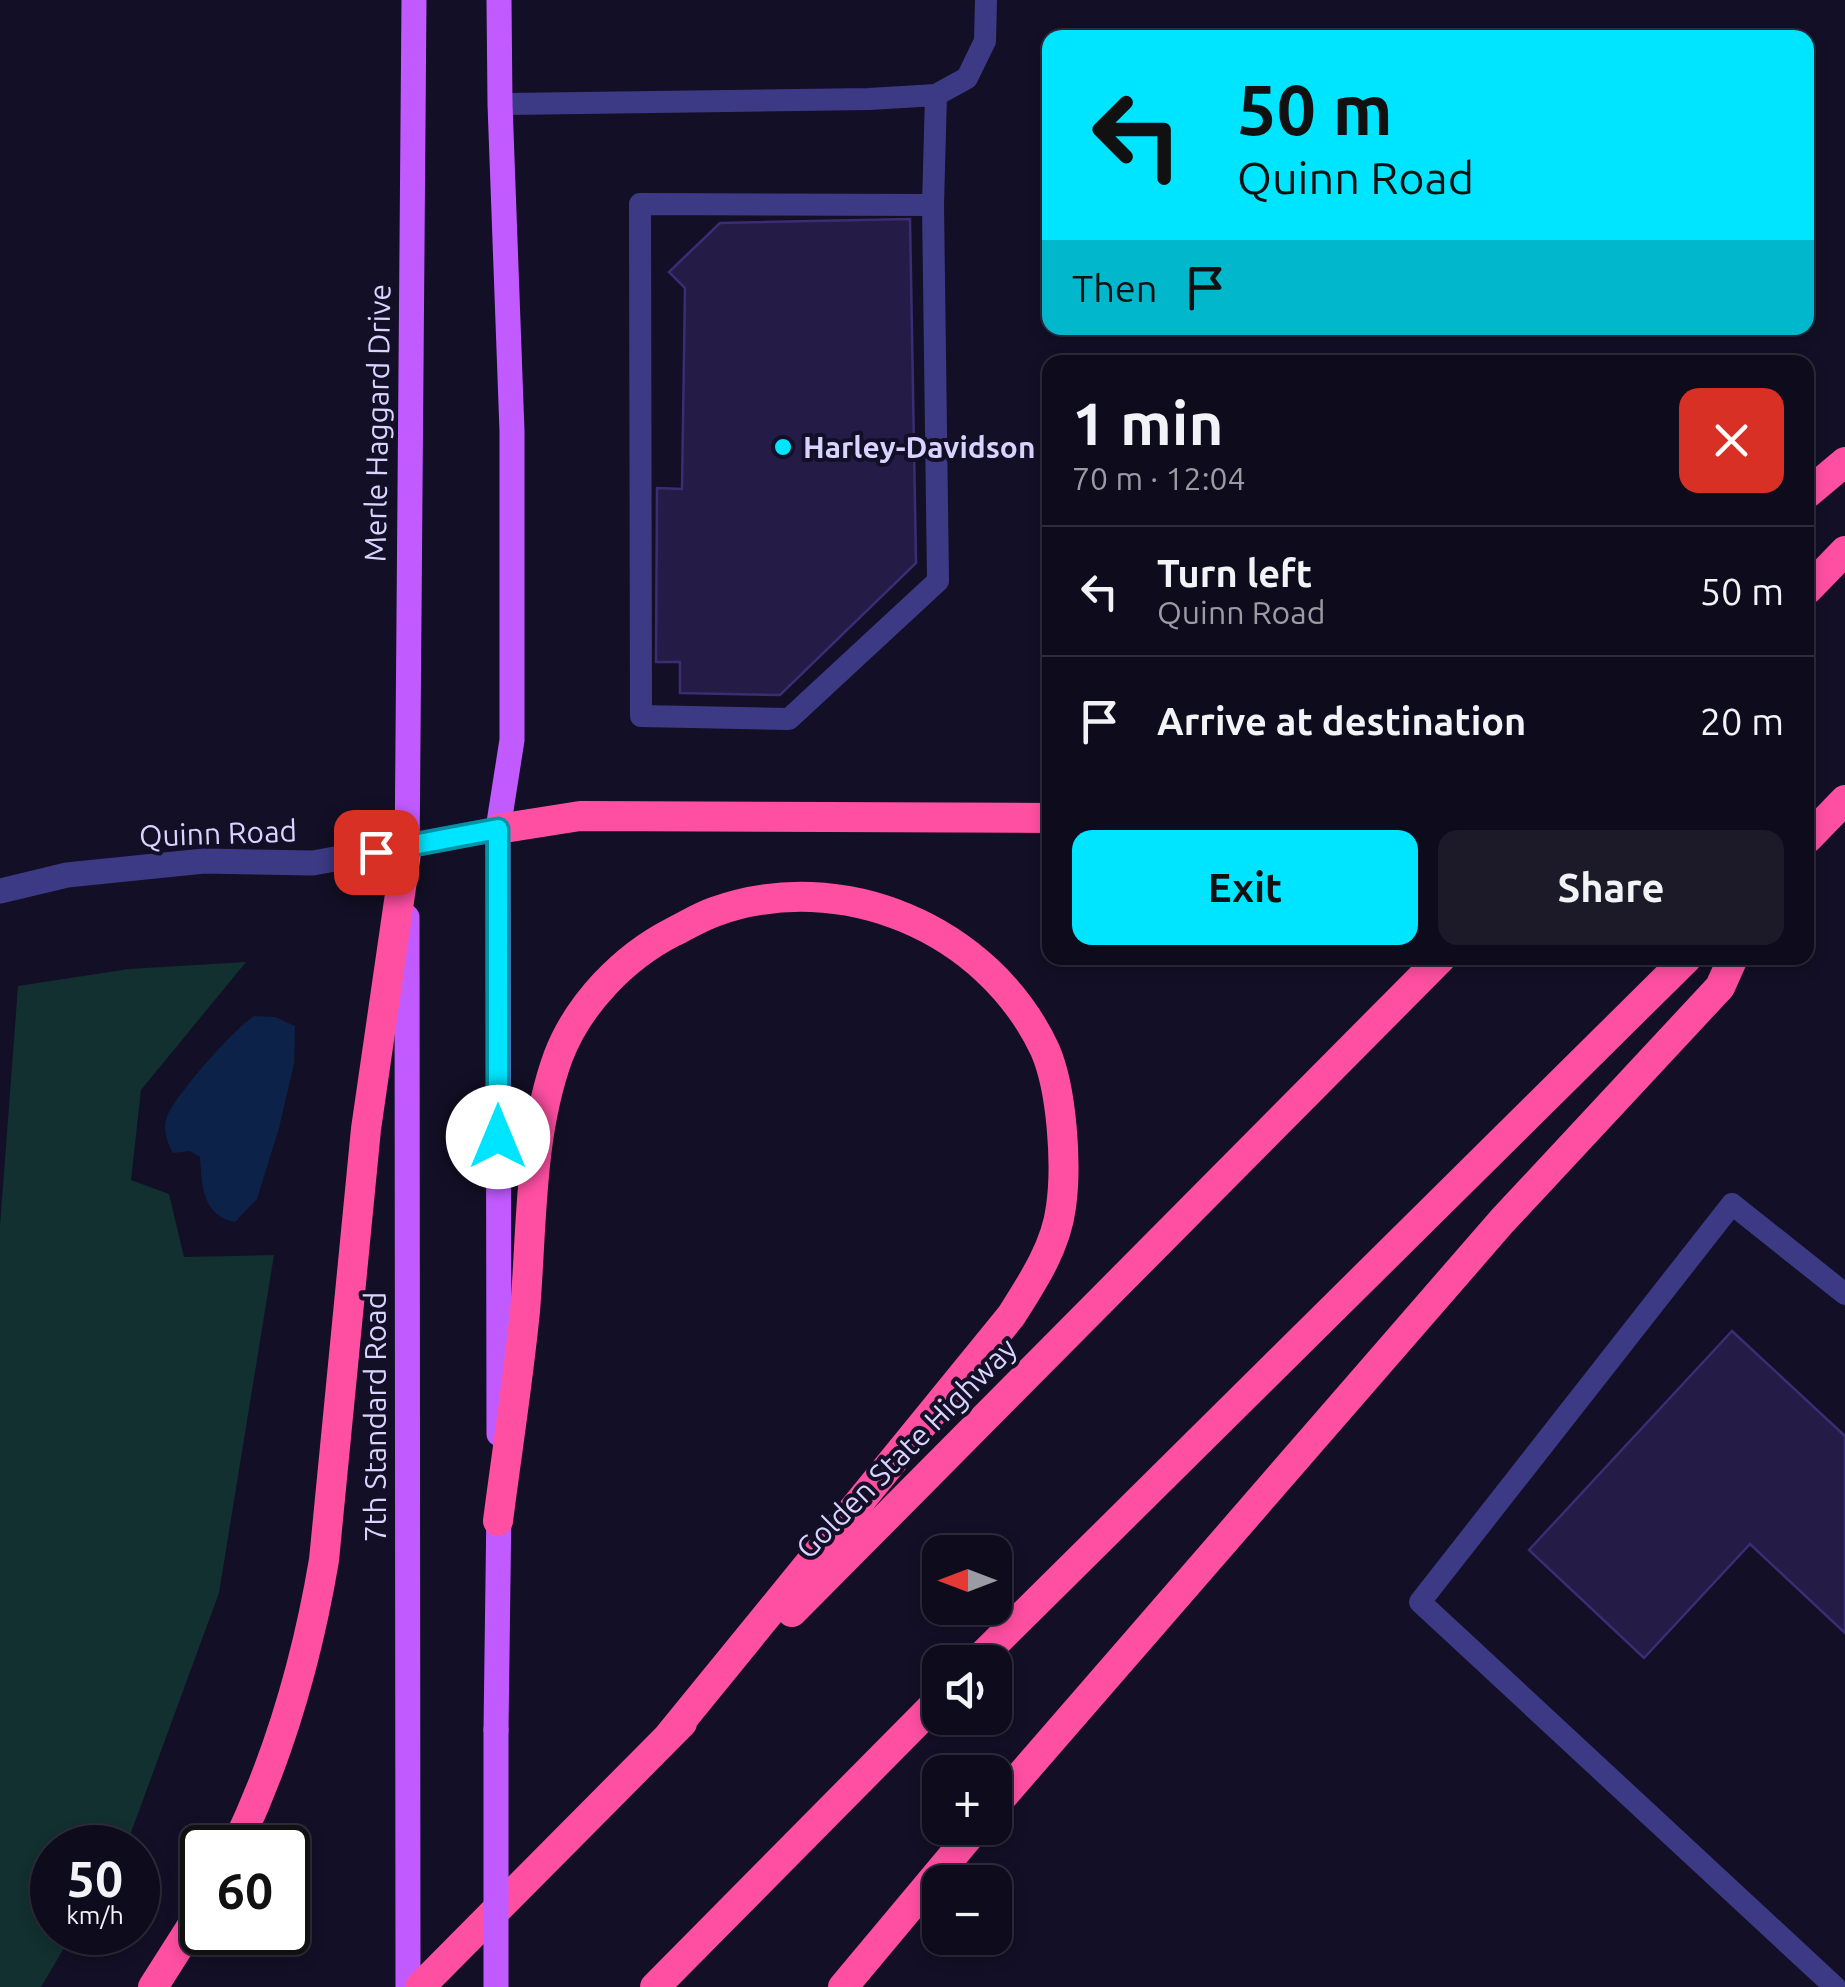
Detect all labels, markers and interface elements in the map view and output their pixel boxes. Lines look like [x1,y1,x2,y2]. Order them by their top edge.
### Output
icon: left [1072,70,1202,200]
text: 50 m [1237,70,1393,148]
text: Quinn Road [1237,152,1474,203]
icon: arrive [1178,260,1233,315]
text: Then [1072,267,1158,309]
street label: Merle Haggard Drive [358,284,396,562]
button: close [1679,388,1784,493]
text: 1 min [1072,389,1224,456]
place label: Harley-Davidson [803,430,1035,464]
marker: Harley-Davidson [772,436,794,458]
text: 70 m · 12:04 [1072,460,1246,496]
text: Turn left [1157,552,1312,594]
icon: left [1072,564,1127,619]
text: 50 m [1700,570,1784,612]
text: Quinn Road [1157,594,1326,630]
icon: arrive [1072,694,1127,749]
text: Arrive at destination [1157,700,1526,742]
text: 20 m [1700,700,1784,742]
pin [334,810,419,895]
street label: Quinn Road [138,813,298,853]
icon: arrive [349,825,404,880]
button: Exit [1072,830,1418,945]
button: Share [1438,830,1784,945]
position arrow [446,1085,550,1189]
street label: 7th Standard Road [358,1292,392,1542]
street label: Golden State Highway [789,1331,1023,1565]
north arrow [922,1535,1012,1625]
map controls [922,1535,1012,1955]
button: sound [922,1645,1012,1735]
button: + [922,1755,1012,1845]
speed limit sign: 60 [180,1825,310,1955]
text: 50 [67,1850,123,1906]
button: − [922,1865,1012,1955]
text: km/h [66,1901,124,1929]

